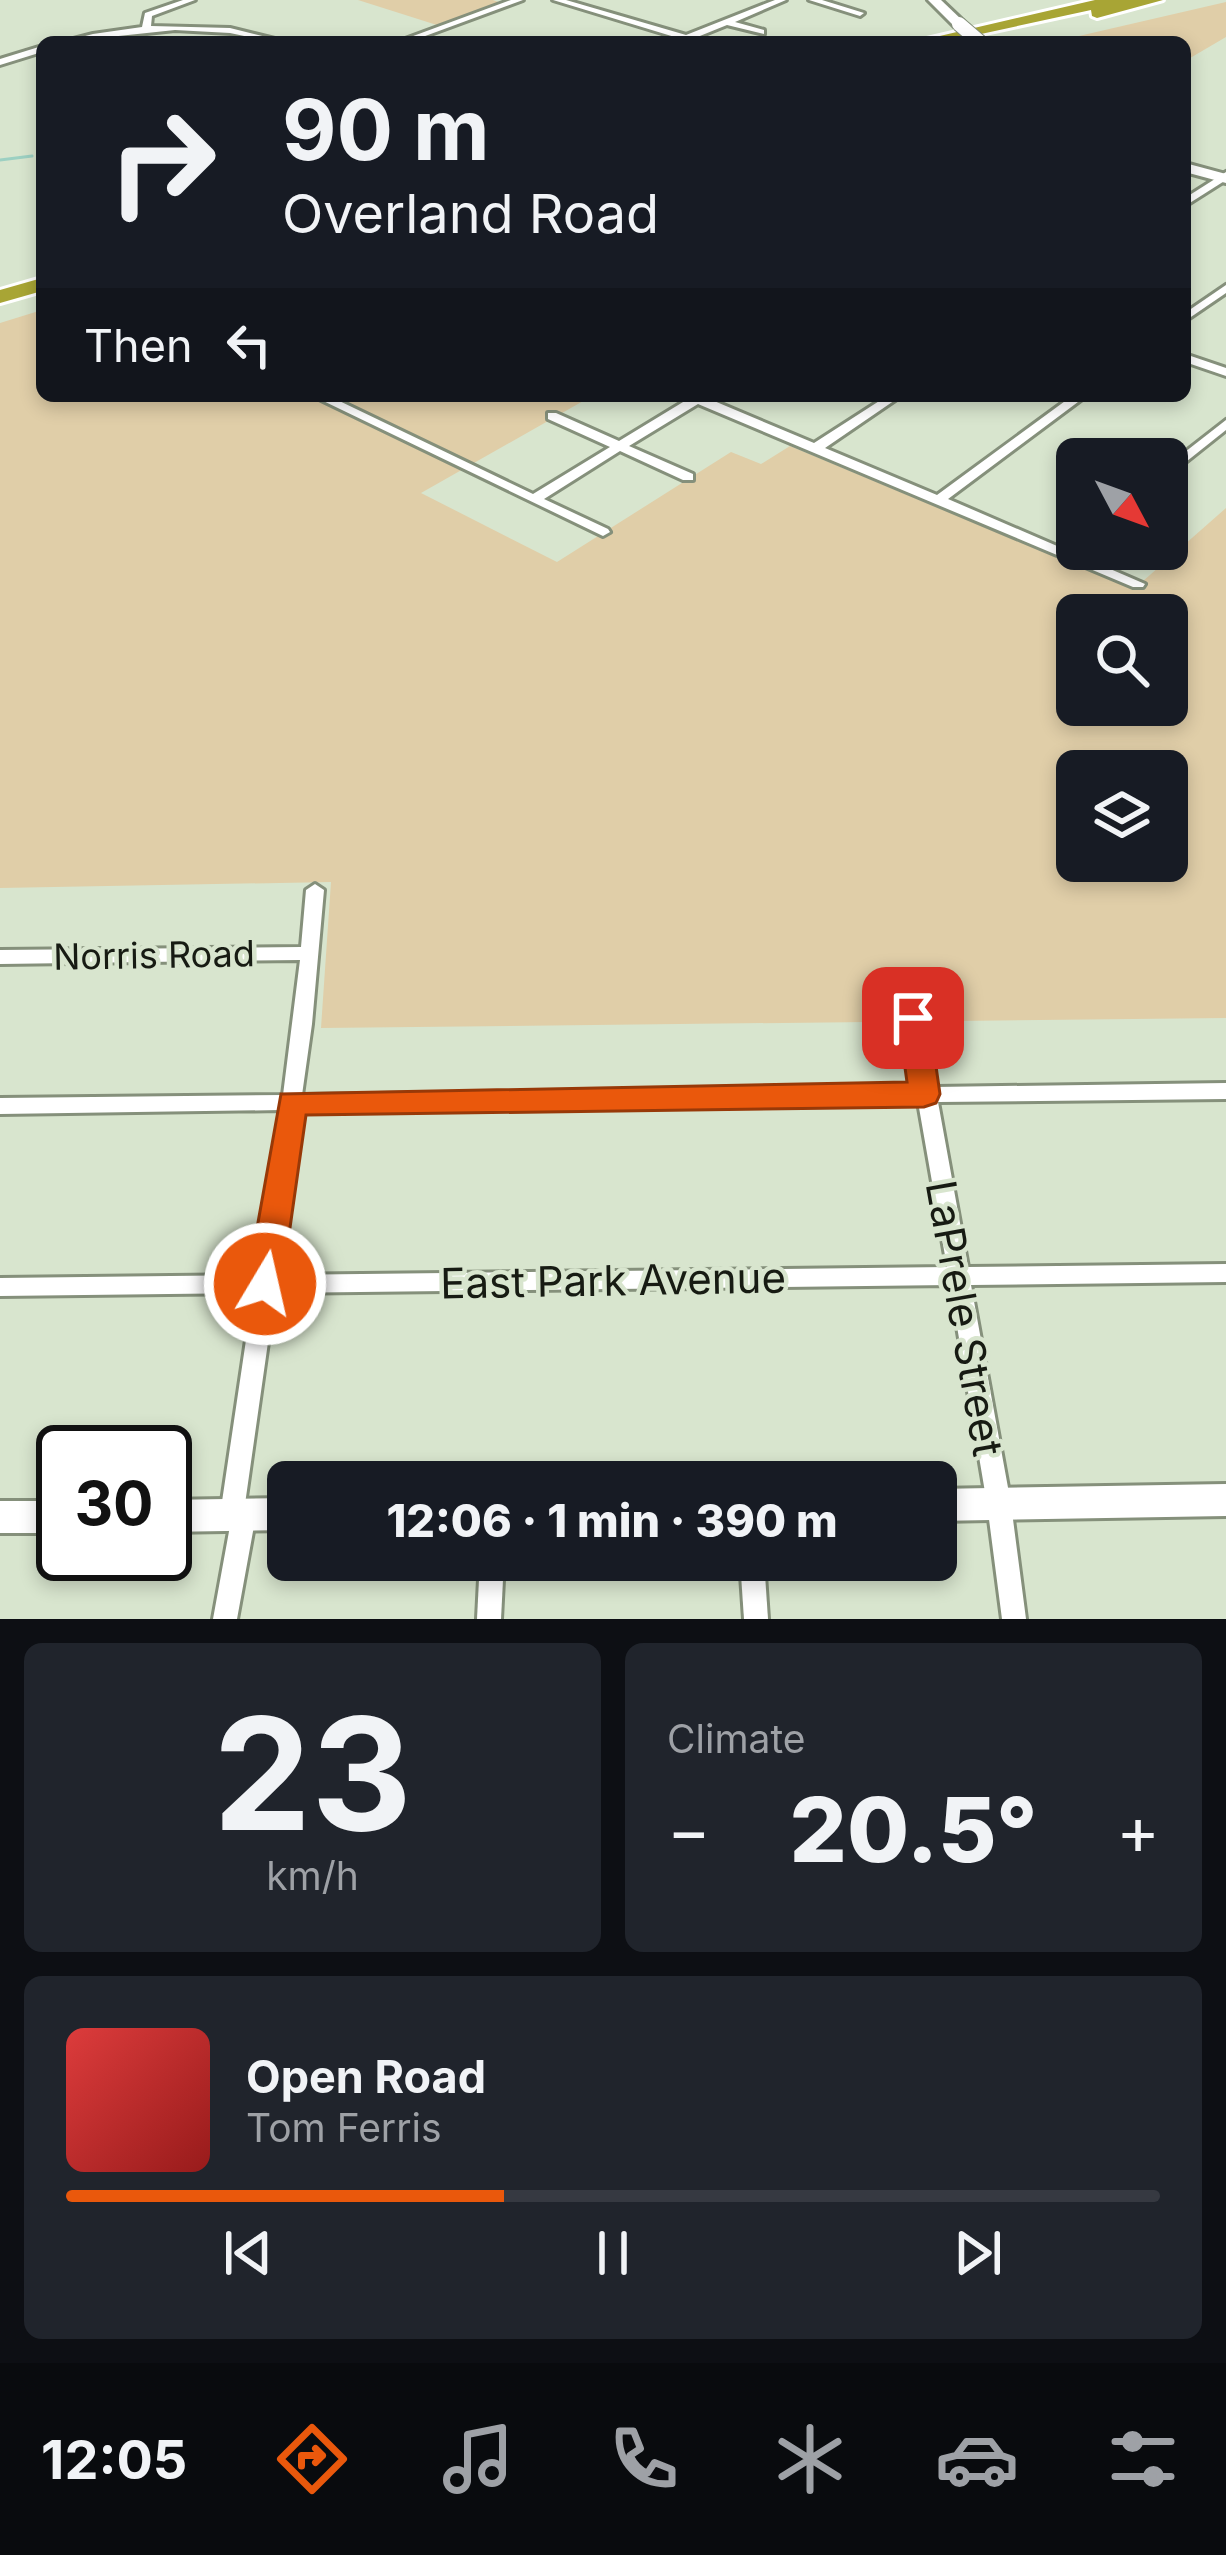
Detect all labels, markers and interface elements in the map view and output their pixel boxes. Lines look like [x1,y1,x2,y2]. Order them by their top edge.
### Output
text: 90 m [282,79,490,180]
icon: right [84,84,240,240]
text: Overland Road [282,181,659,246]
icon: left [216,312,282,378]
text: Then [84,318,192,373]
north arrow [1056,438,1188,570]
map controls [1056,438,1188,882]
button: search [1056,594,1188,726]
button: layers [1056,750,1188,882]
street label: Norris Road [53,931,255,979]
pin [862,967,964,1069]
icon: arrive [880,985,946,1051]
street label: LaPrele Street [916,1176,1014,1460]
position arrow [202,1221,328,1347]
street label: East Park Avenue [440,1251,786,1309]
speed limit sign: 30 [36,1425,192,1581]
text: 12:06 · 1 min · 390 m [386,1493,838,1548]
text: 23 [213,1679,412,1868]
text: Climate [667,1715,806,1762]
text: 20.5° [790,1775,1037,1884]
text: − [667,1790,711,1870]
text: + [1116,1790,1160,1870]
text: km/h [266,1852,359,1899]
text: Open Road [246,2049,486,2104]
text: Tom Ferris [246,2104,441,2151]
icon: previous [215,2220,281,2286]
icon: pause [580,2220,646,2286]
icon: next [945,2220,1011,2286]
icon: directions [270,2417,354,2501]
icon: music [436,2417,520,2501]
icon: phone [602,2417,686,2501]
icon: climate [768,2417,852,2501]
icon: car [935,2417,1019,2501]
icon: filters [1101,2417,1185,2501]
text: 12:05 [41,2427,187,2492]

